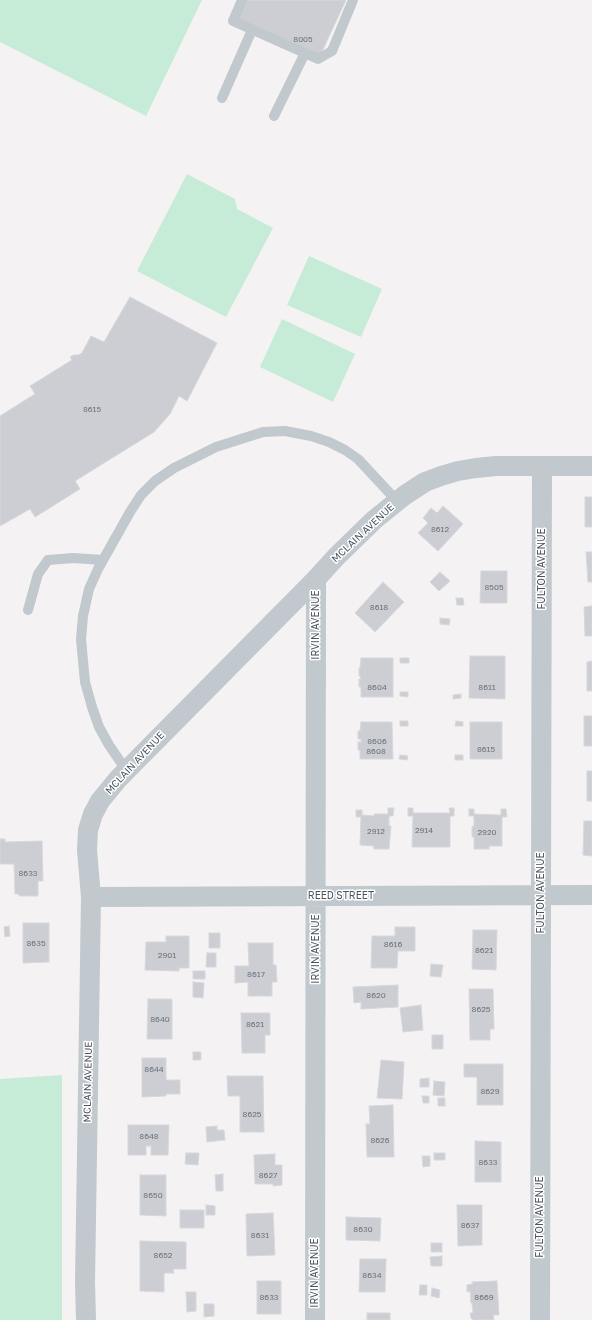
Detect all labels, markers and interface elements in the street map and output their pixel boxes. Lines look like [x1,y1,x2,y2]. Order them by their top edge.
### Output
house number: 8005 [293,34,313,44]
house number: 8615 [83,404,101,414]
street label: MCLAIN AVENUE [329,501,397,565]
house number: 8612 [431,524,449,534]
street label: FULTON AVENUE [536,528,548,610]
house number: 8505 [484,582,504,592]
street label: IRVIN AVENUE [310,590,322,660]
house number: 8618 [370,602,388,612]
house number: 8604 [367,682,387,692]
house number: 8611 [478,682,496,692]
street label: MCLAIN AVENUE [103,729,167,797]
house number: 8606 [367,736,387,746]
house number: 8615 [477,744,495,754]
house number: 8608 [366,746,386,756]
house number: 2914 [415,825,433,835]
house number: 2912 [367,826,385,836]
house number: 2920 [477,827,497,837]
street label: FULTON AVENUE [535,852,547,934]
house number: 8633 [18,868,38,878]
street label: REED STREET [308,890,374,902]
street label: IRVIN AVENUE [310,914,322,984]
house number: 8635 [26,938,46,948]
house number: 8616 [384,939,402,949]
house number: 8621 [475,945,493,955]
house number: 2901 [158,950,176,960]
house number: 8617 [247,969,265,979]
house number: 8620 [366,990,386,1000]
house number: 8625 [472,1004,490,1014]
house number: 8640 [150,1014,170,1024]
house number: 8621 [246,1019,264,1029]
street label: MCLAIN AVENUE [81,1041,95,1123]
house number: 8644 [144,1064,164,1074]
house number: 8629 [480,1086,500,1096]
house number: 8625 [243,1109,261,1119]
house number: 8648 [139,1131,159,1141]
house number: 8626 [370,1135,390,1145]
house number: 8633 [478,1157,498,1167]
house number: 8627 [259,1170,277,1180]
street label: FULTON AVENUE [534,1176,546,1258]
house number: 8650 [143,1190,163,1200]
house number: 8637 [461,1220,479,1230]
house number: 8630 [353,1224,373,1234]
house number: 8631 [251,1230,269,1240]
street label: IRVIN AVENUE [309,1238,321,1308]
house number: 8652 [154,1250,172,1260]
house number: 8634 [362,1270,382,1280]
house number: 8633 [259,1292,279,1302]
house number: 8669 [474,1292,494,1302]

